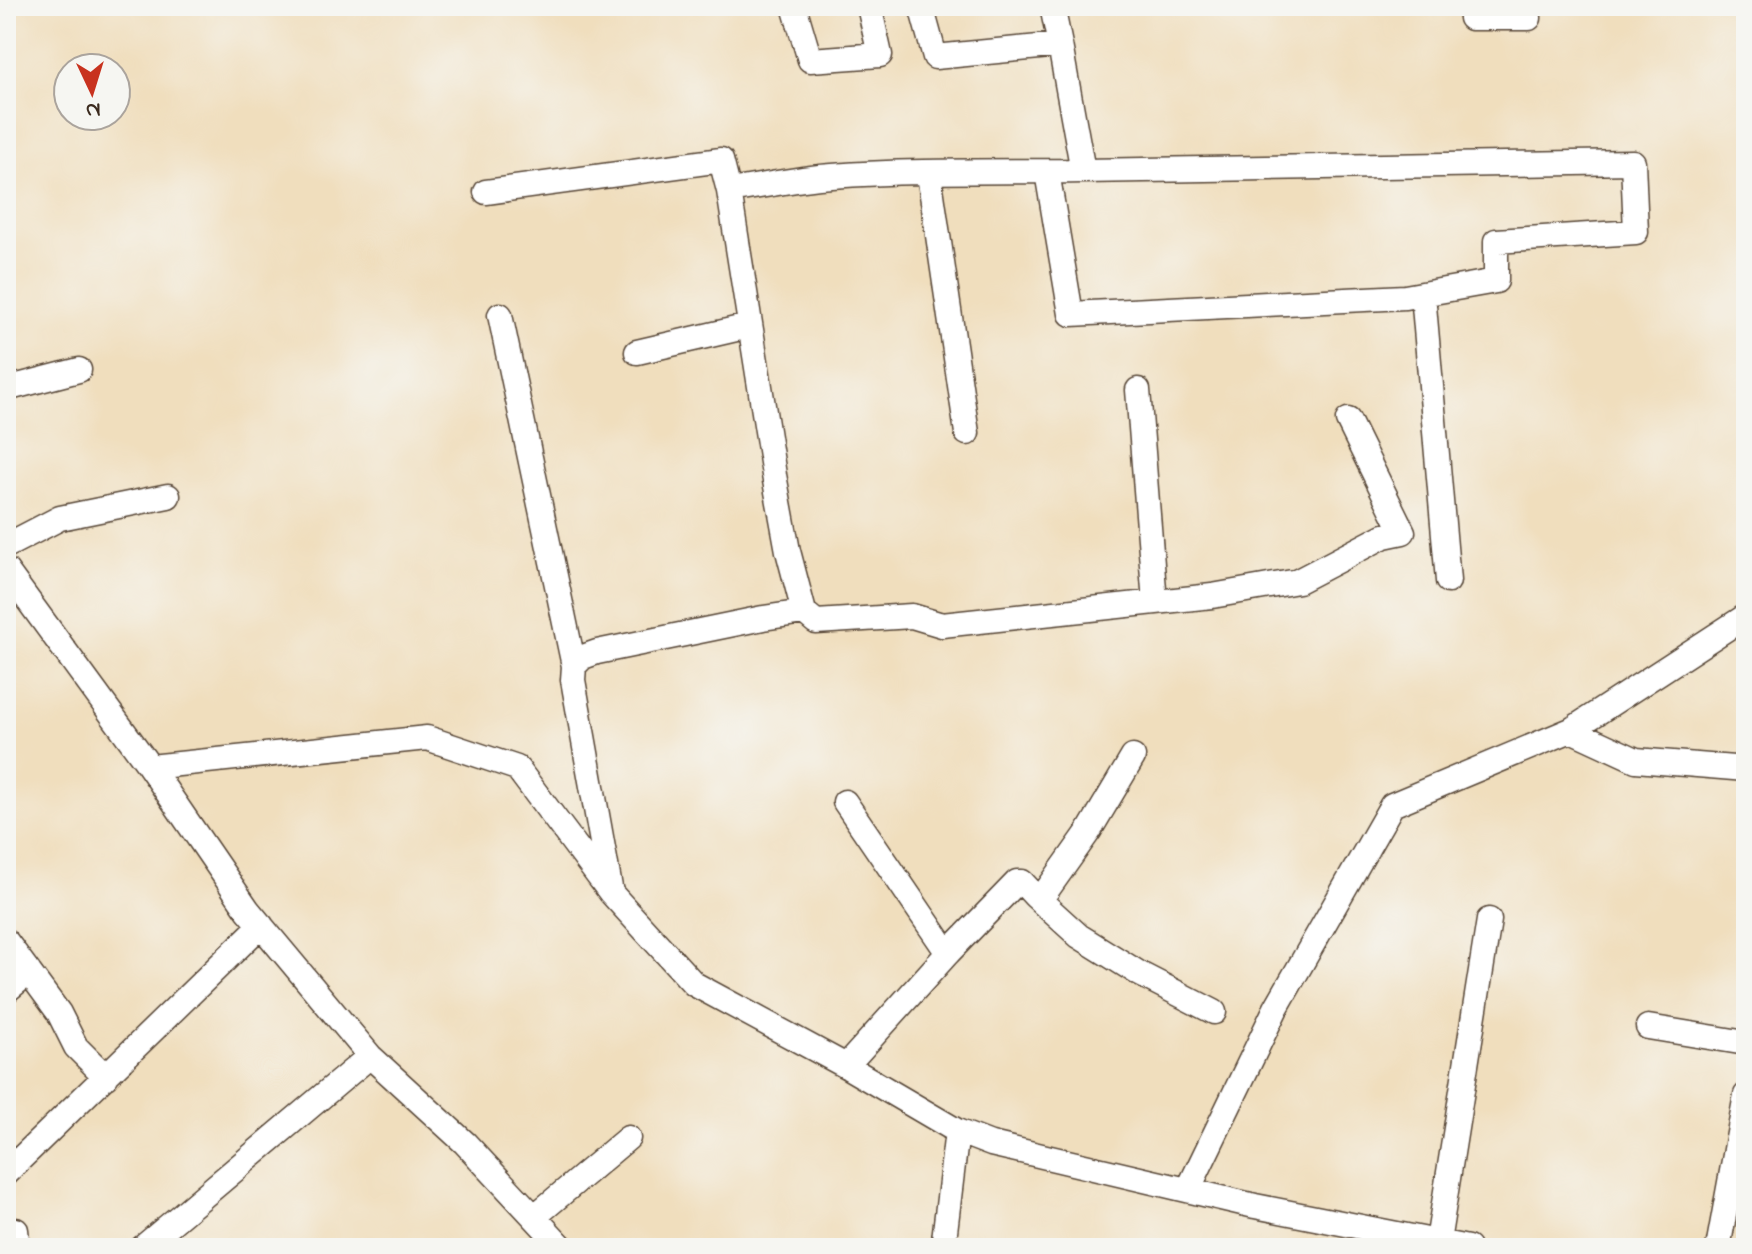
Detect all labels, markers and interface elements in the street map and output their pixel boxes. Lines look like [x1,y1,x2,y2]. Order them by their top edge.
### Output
north arrow [52,52,132,132]
text: N [85,92,102,125]

